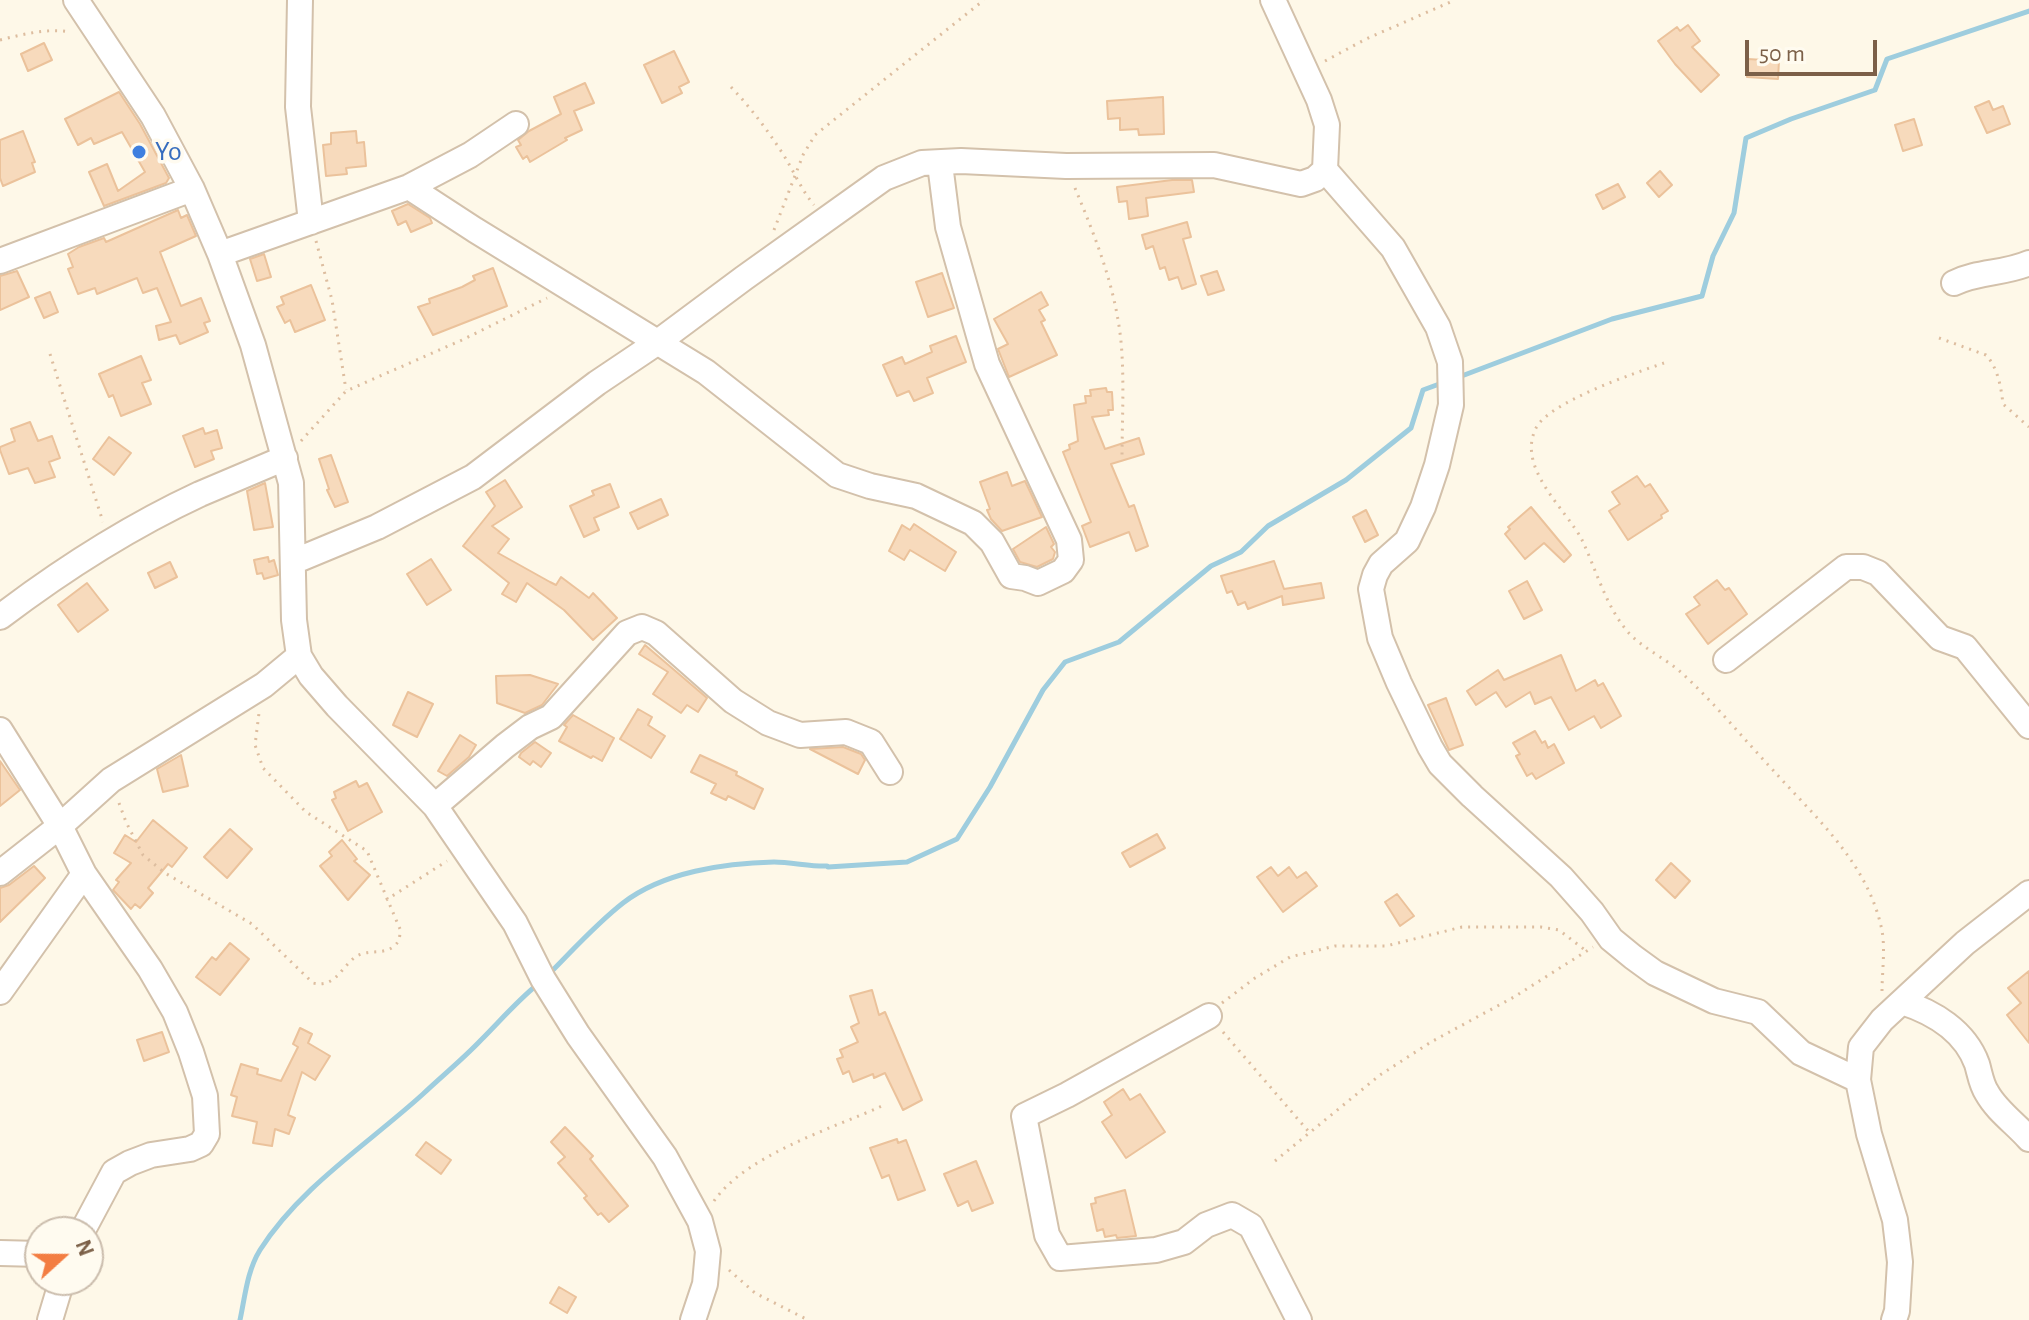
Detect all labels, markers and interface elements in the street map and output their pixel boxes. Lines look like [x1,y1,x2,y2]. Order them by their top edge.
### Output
scale bar [1749,24,1881,74]
text: 50 m [1759,42,1805,66]
place label: Yo [155,135,182,169]
marker: Yo [130,143,148,161]
north arrow [24,1216,104,1296]
text: N [72,1237,98,1259]

